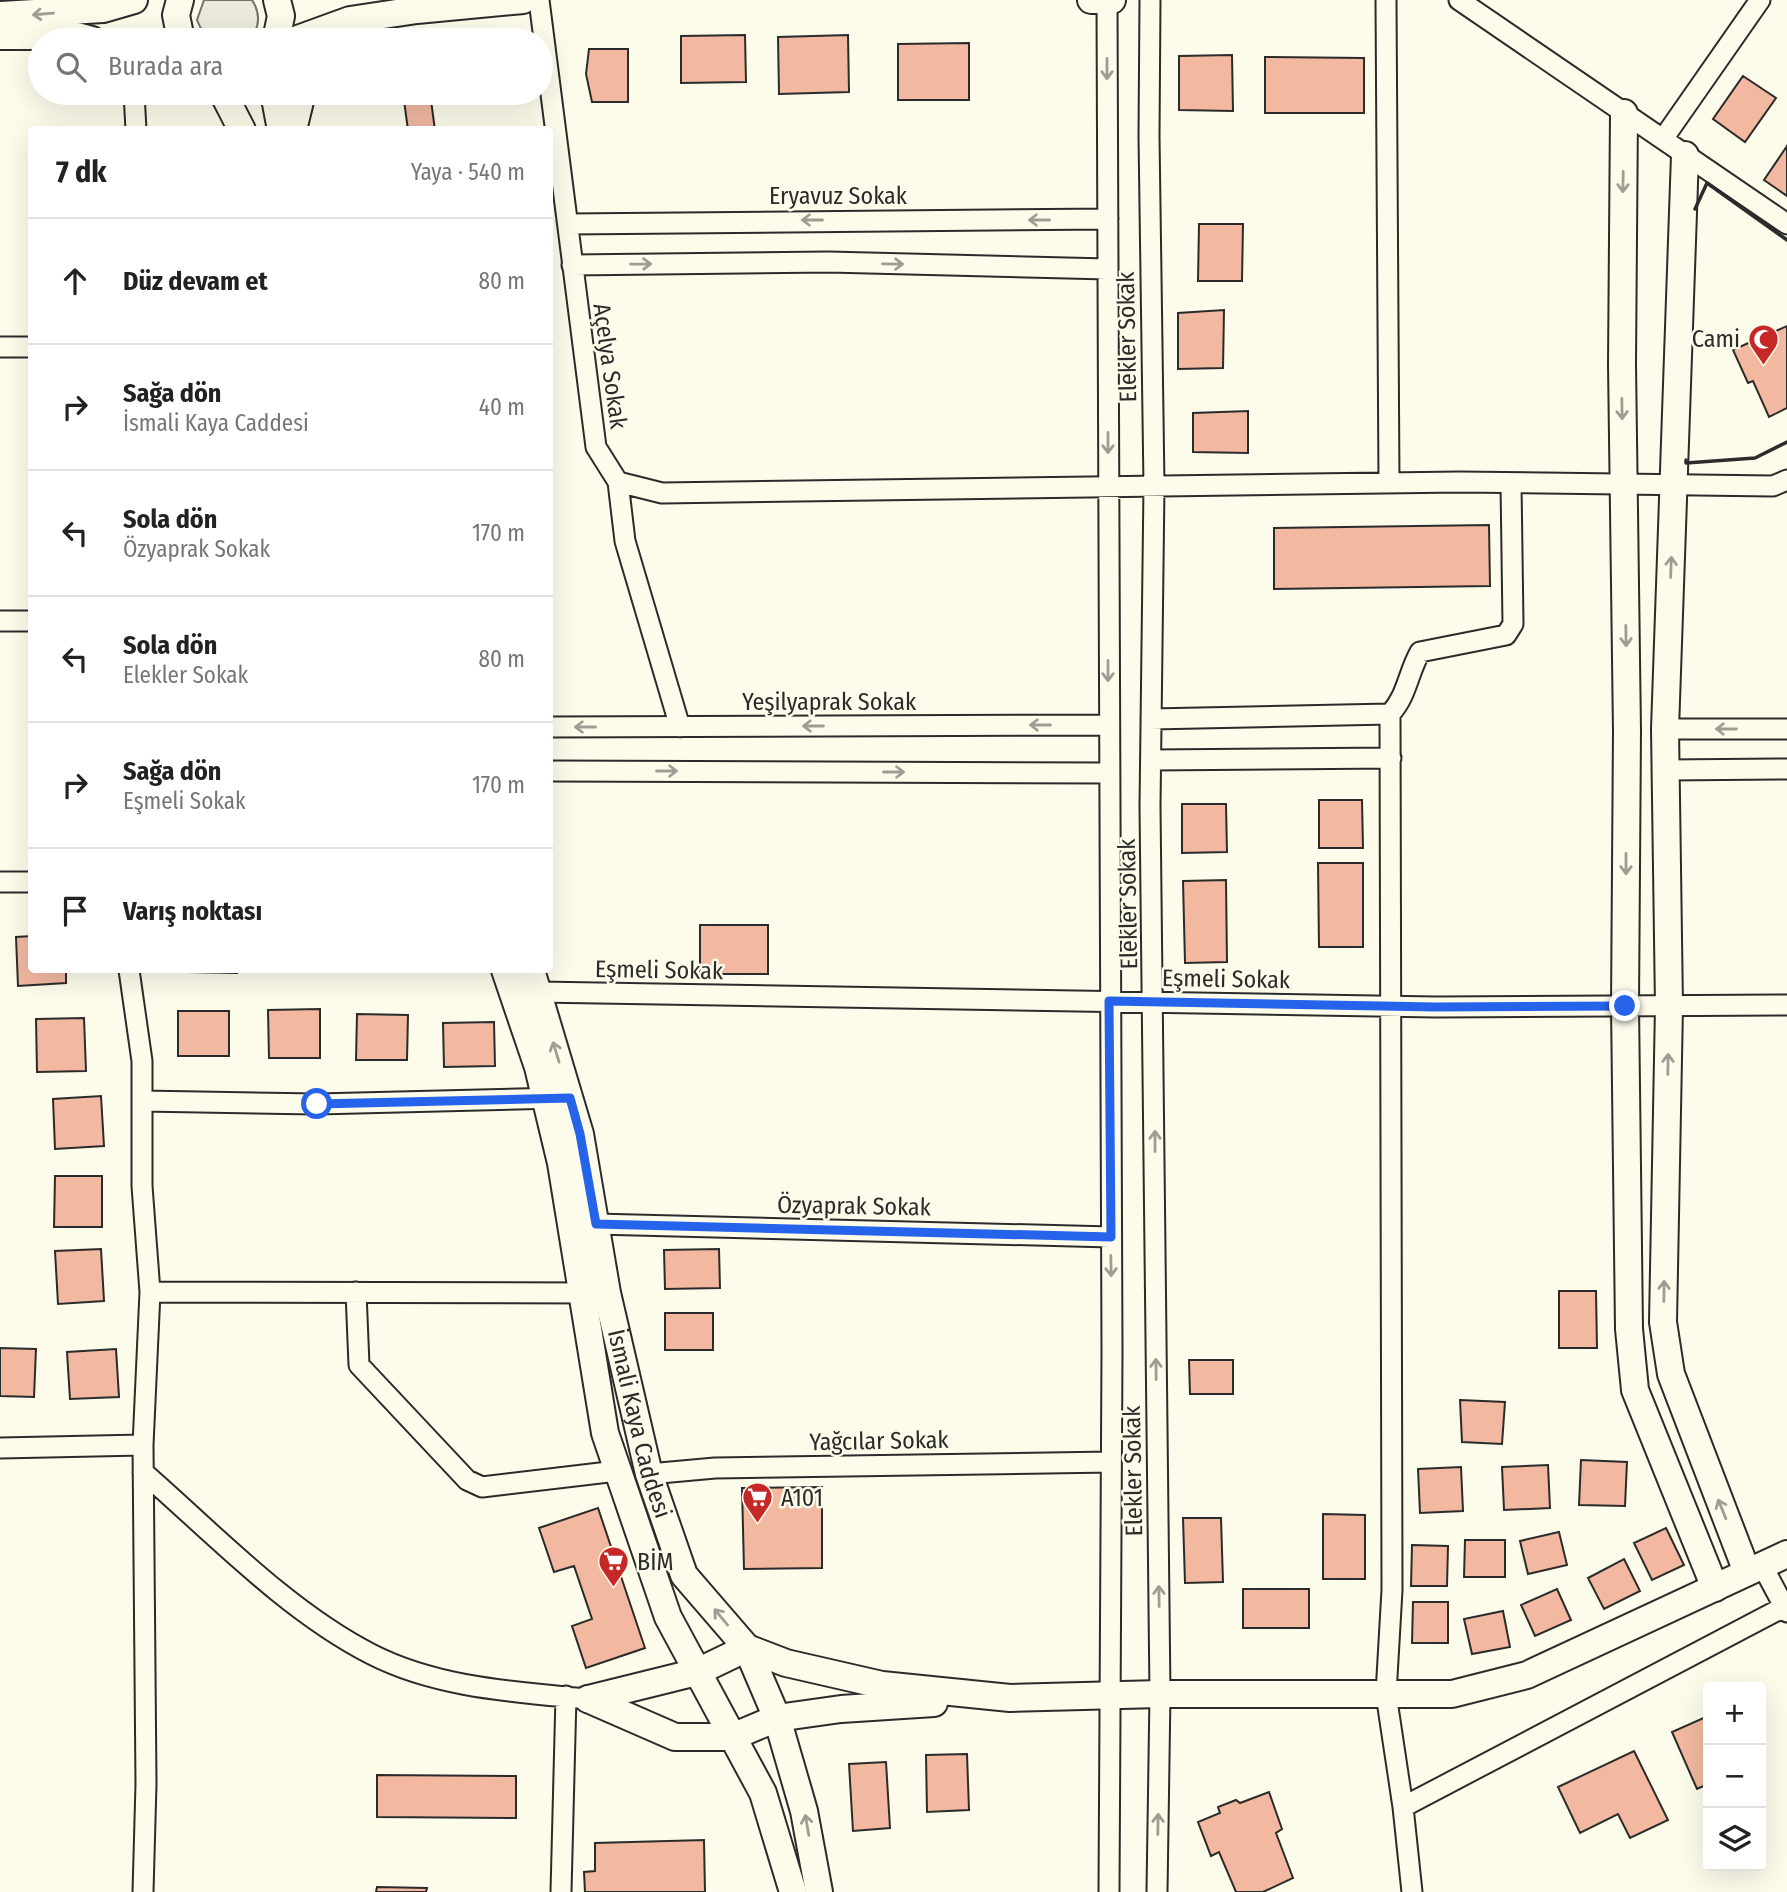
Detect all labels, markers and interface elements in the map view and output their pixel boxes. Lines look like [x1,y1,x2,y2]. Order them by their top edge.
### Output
one-way arrow [33,8,55,21]
search box [28,28,553,105]
icon: search [52,48,90,86]
text: Burada ara [108,51,223,82]
one-way arrow [1100,57,1114,80]
text: 7 dk [56,154,107,190]
text: Yaya · 540 m [411,158,525,186]
one-way arrow [1617,170,1630,193]
street label: Eryavuz Sokak [769,182,908,210]
one-way arrow [801,213,824,227]
one-way arrow [1028,213,1051,227]
one-way arrow [881,257,904,270]
one-way arrow [629,258,652,271]
icon: ahead [56,262,94,300]
text: Düz devam et [123,266,268,297]
text: 80 m [478,267,525,295]
street label: Elekler Sokak [1112,271,1142,403]
street label: Açelya Sokak [587,301,633,431]
mosque icon: Cami [1746,322,1780,366]
place label: Cami [1692,325,1740,353]
text: Sağa dön [123,378,222,409]
icon: right [56,388,94,426]
text: 40 m [479,393,525,421]
one-way arrow [1615,397,1629,420]
text: İsmali Kaya Caddesi [123,409,309,437]
one-way arrow [1101,432,1115,455]
text: Sola dön [123,504,217,535]
icon: left [56,514,94,552]
text: 170 m [472,519,525,547]
text: Özyaprak Sokak [123,535,270,563]
one-way arrow [1664,556,1677,579]
one-way arrow [1619,625,1632,648]
text: Sola dön [123,630,217,661]
icon: left [56,640,94,678]
text: 80 m [478,645,525,673]
one-way arrow [1101,659,1115,682]
text: Elekler Sokak [123,661,248,689]
street label: Yeşilyaprak Sokak [742,688,917,716]
one-way arrow [1029,718,1052,732]
one-way arrow [801,719,824,733]
one-way arrow [574,720,597,734]
one-way arrow [1715,722,1738,736]
text: Sağa dön [123,756,222,787]
one-way arrow [655,764,678,778]
one-way arrow [882,765,905,779]
icon: right [56,766,94,804]
text: 170 m [472,771,525,799]
text: Eşmeli Sokak [123,787,246,815]
street label: Elekler Sokak [1113,838,1143,970]
one-way arrow [1619,852,1633,875]
icon: arrive [56,892,94,930]
text: Varış noktası [123,896,262,927]
street label: Eşmeli Sokak [595,955,724,985]
street label: Eşmeli Sokak [1162,964,1291,994]
route end [1609,990,1640,1021]
one-way arrow [549,1042,562,1064]
one-way arrow [1662,1053,1675,1076]
route start [301,1088,332,1119]
one-way arrow [1148,1130,1162,1153]
street label: Özyaprak Sokak [777,1191,932,1221]
one-way arrow [1104,1254,1118,1277]
one-way arrow [1657,1280,1671,1303]
street label: İsmali Kaya Caddesi [602,1326,677,1522]
one-way arrow [1149,1358,1163,1381]
street label: Elekler Sokak [1118,1405,1148,1537]
street label: Yağcılar Sokak [809,1426,950,1456]
supermarket icon: A101 [741,1481,775,1525]
place label: A101 [781,1484,823,1512]
one-way arrow [1714,1499,1727,1521]
supermarket icon: BİM [597,1545,631,1589]
place label: BİM [637,1548,673,1576]
one-way arrow [1152,1585,1165,1608]
one-way arrow [713,1609,729,1627]
map controls [1703,1682,1766,1871]
button: + [1703,1682,1766,1745]
button: − [1703,1745,1766,1808]
button: layers [1703,1808,1766,1871]
one-way arrow [1151,1813,1165,1836]
one-way arrow [799,1814,813,1837]

